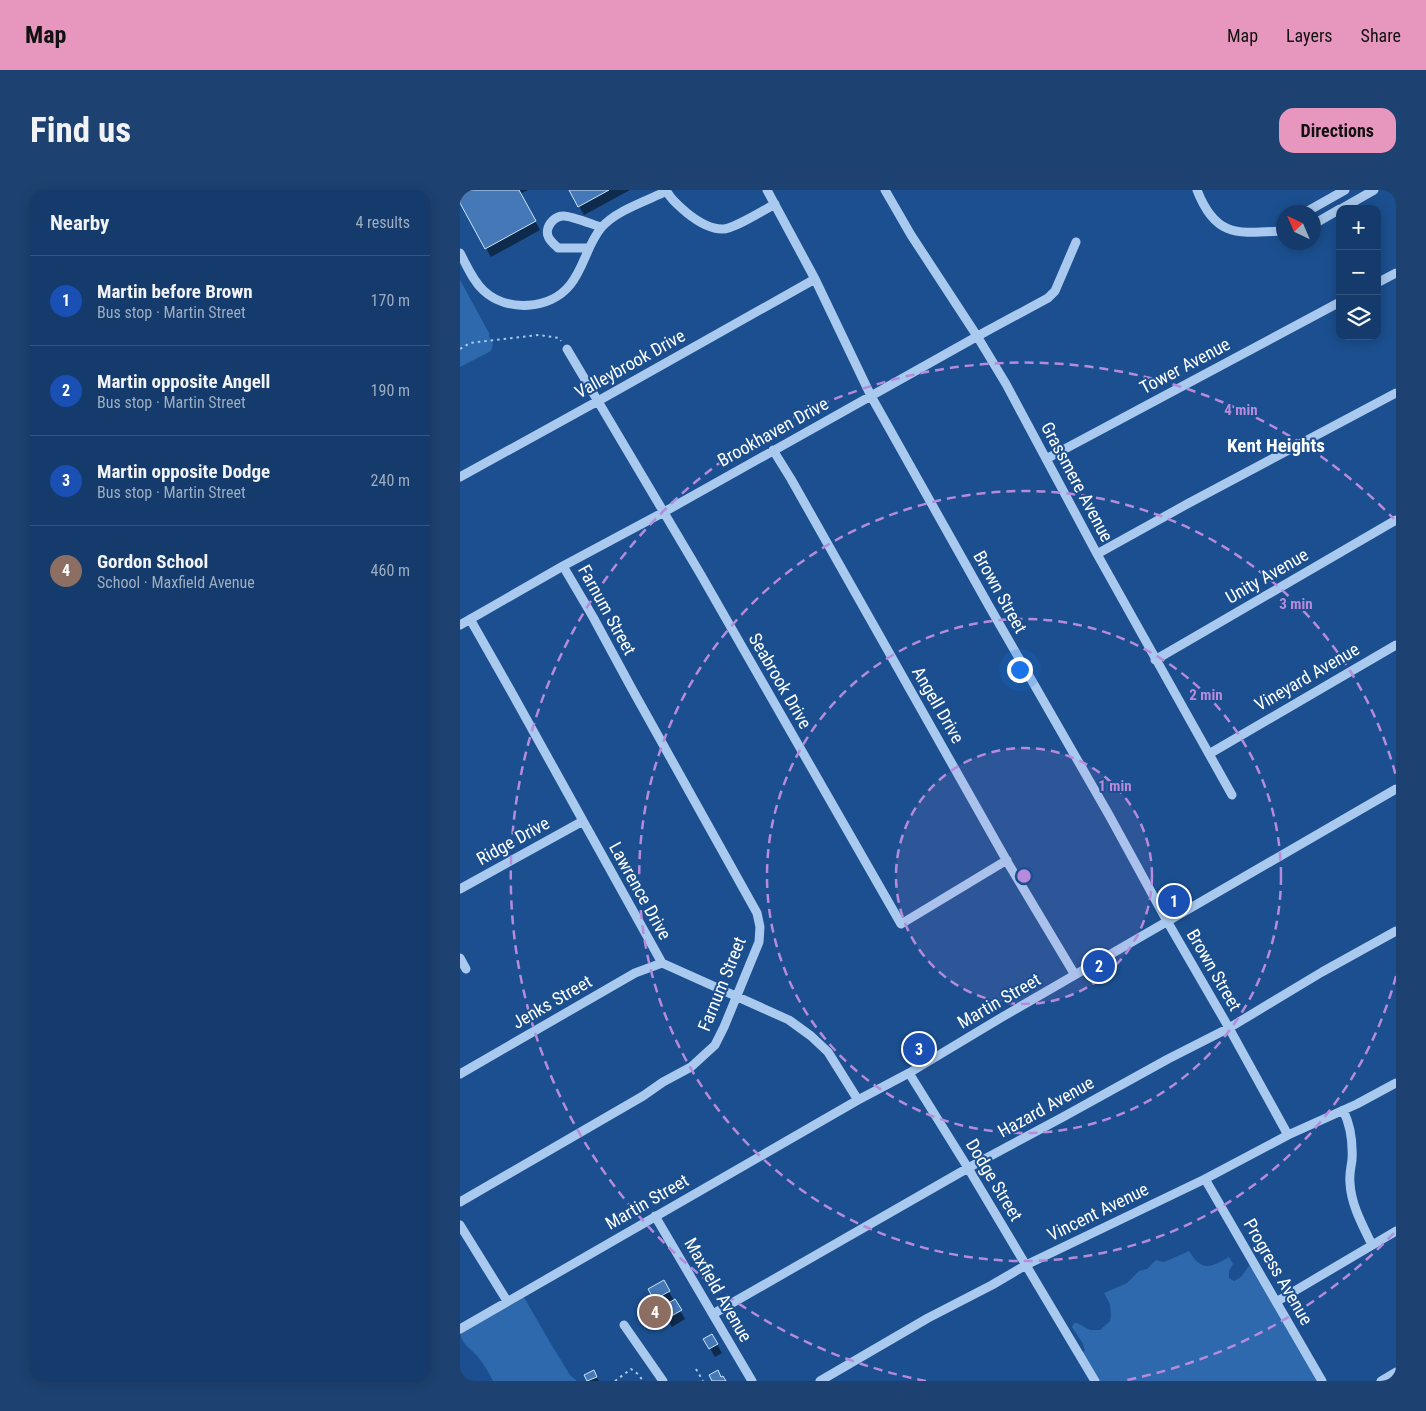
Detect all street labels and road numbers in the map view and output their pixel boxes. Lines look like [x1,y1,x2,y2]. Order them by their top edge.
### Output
street label: Valleybrook Drive [571,325,689,403]
street label: Tower Avenue [1136,333,1233,398]
street label: Brookhaven Drive [714,392,832,471]
street label: Grassmere Avenue [1037,418,1118,545]
street label: Unity Avenue [1222,544,1312,608]
street label: Brown Street [969,547,1032,637]
street label: Farnum Street [574,561,641,658]
street label: Seabrook Drive [745,629,816,732]
street label: Vineyard Avenue [1251,638,1363,715]
street label: Angell Drive [908,663,969,747]
street label: Ridge Drive [473,812,553,869]
street label: Lawrence Drive [605,838,676,943]
street label: Brown Street [1183,925,1246,1014]
street label: Farnum Street [693,934,750,1034]
street label: Martin Street [953,968,1044,1033]
street label: Jenks Street [508,970,595,1033]
street label: Hazard Avenue [994,1072,1097,1142]
street label: Dodge Street [962,1135,1027,1225]
street label: Martin Street [601,1169,692,1234]
street label: Vincent Avenue [1044,1178,1152,1245]
street label: Progress Avenue [1240,1215,1317,1329]
street label: Maxfield Avenue [680,1234,757,1345]

